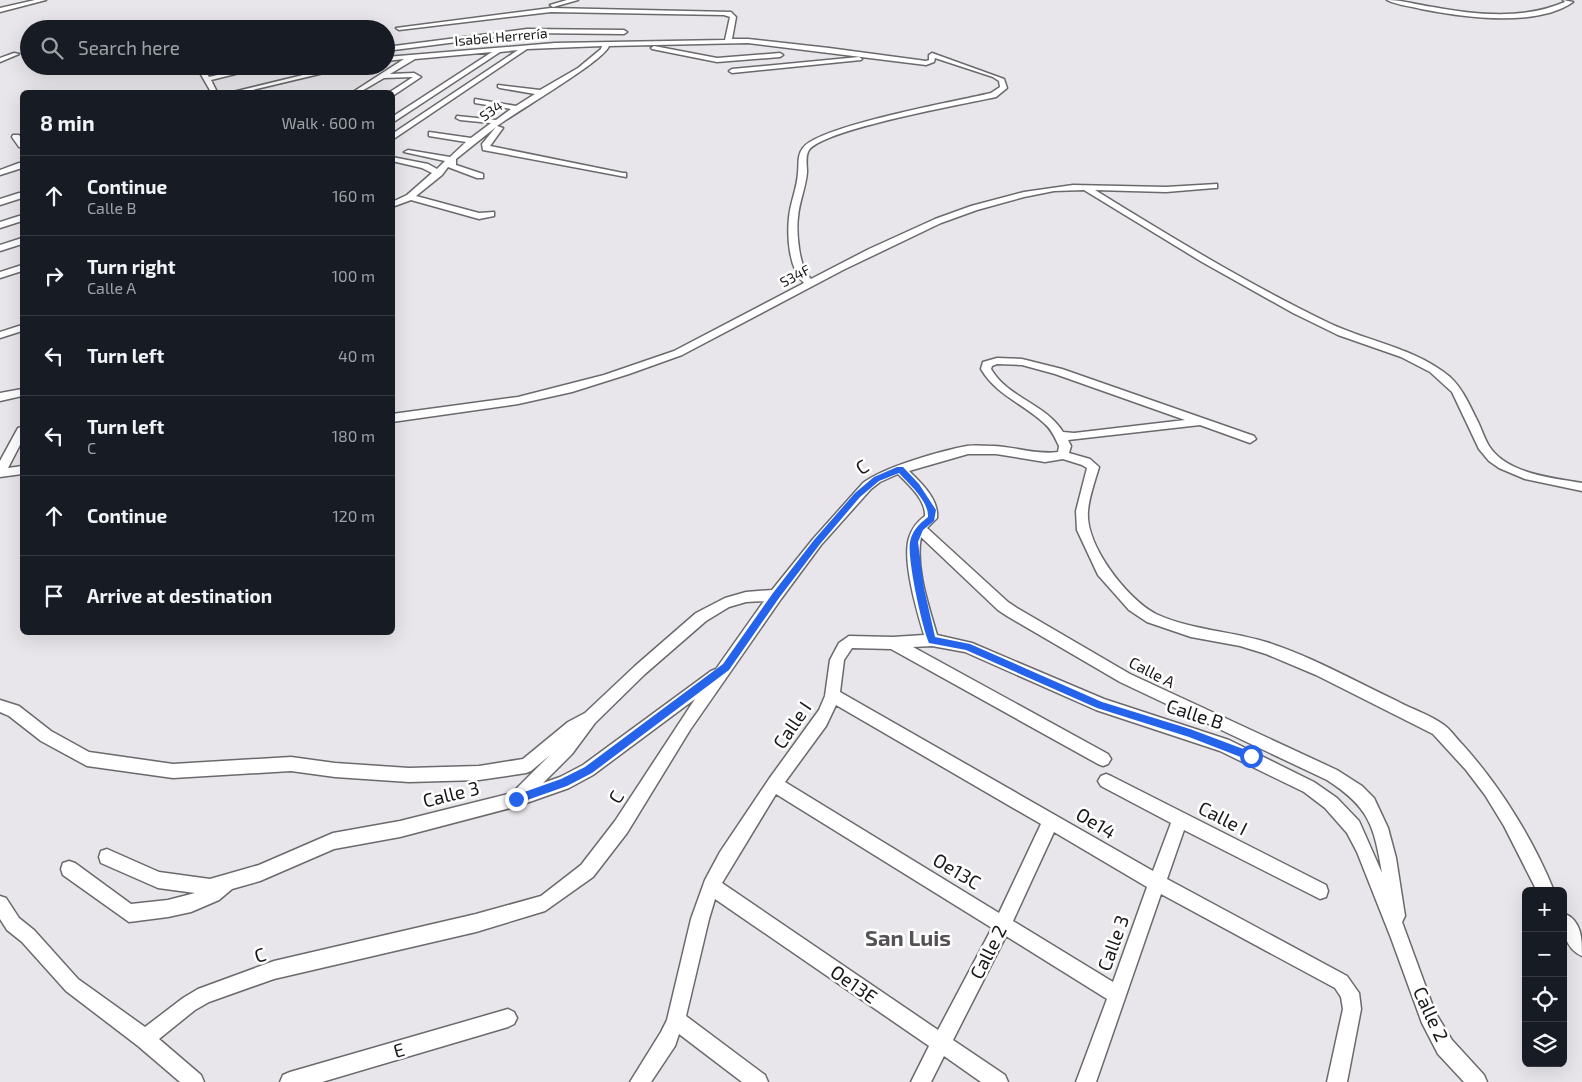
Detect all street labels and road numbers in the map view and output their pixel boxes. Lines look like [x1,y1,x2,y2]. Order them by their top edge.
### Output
street label: Isabel Herrería [454,24,548,49]
street label: S34 [476,97,506,125]
street label: S34F [777,260,813,291]
street label: C [851,454,873,479]
street label: Calle A [1126,652,1178,691]
street label: Calle B [1164,694,1227,734]
street label: Calle I [768,697,816,753]
street label: Calle 3 [420,775,482,812]
street label: C [603,786,628,807]
street label: Calle I [1195,796,1252,840]
street label: Oe14 [1072,802,1120,843]
street label: Oe13C [929,847,986,894]
street label: Calle 3 [1092,912,1133,974]
street label: Calle 2 [964,921,1011,983]
street label: C [251,942,269,967]
street label: Oe13E [827,959,882,1008]
street label: Calle 2 [1409,983,1454,1045]
street label: E [391,1037,407,1062]

